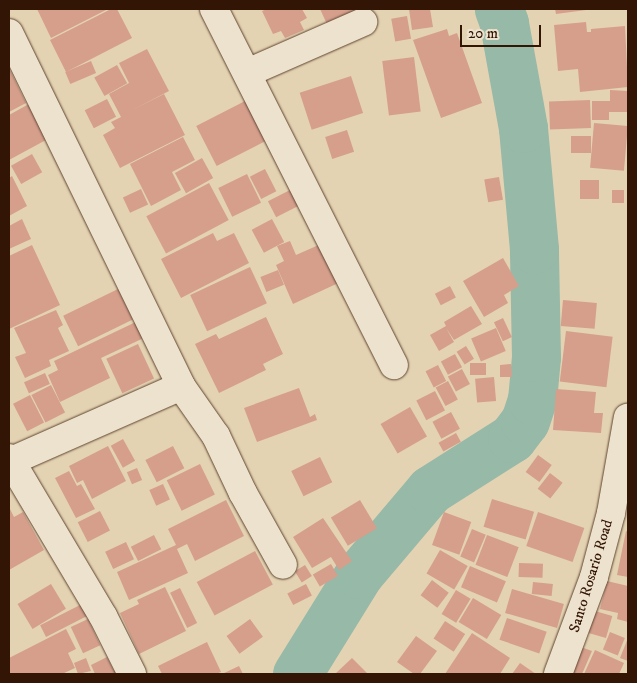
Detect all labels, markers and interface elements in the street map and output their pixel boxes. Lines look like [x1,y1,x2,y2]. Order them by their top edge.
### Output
scale bar [462,15,543,47]
text: 20 m [468,24,498,43]
street label: Santo Rosario Road [565,517,617,635]

